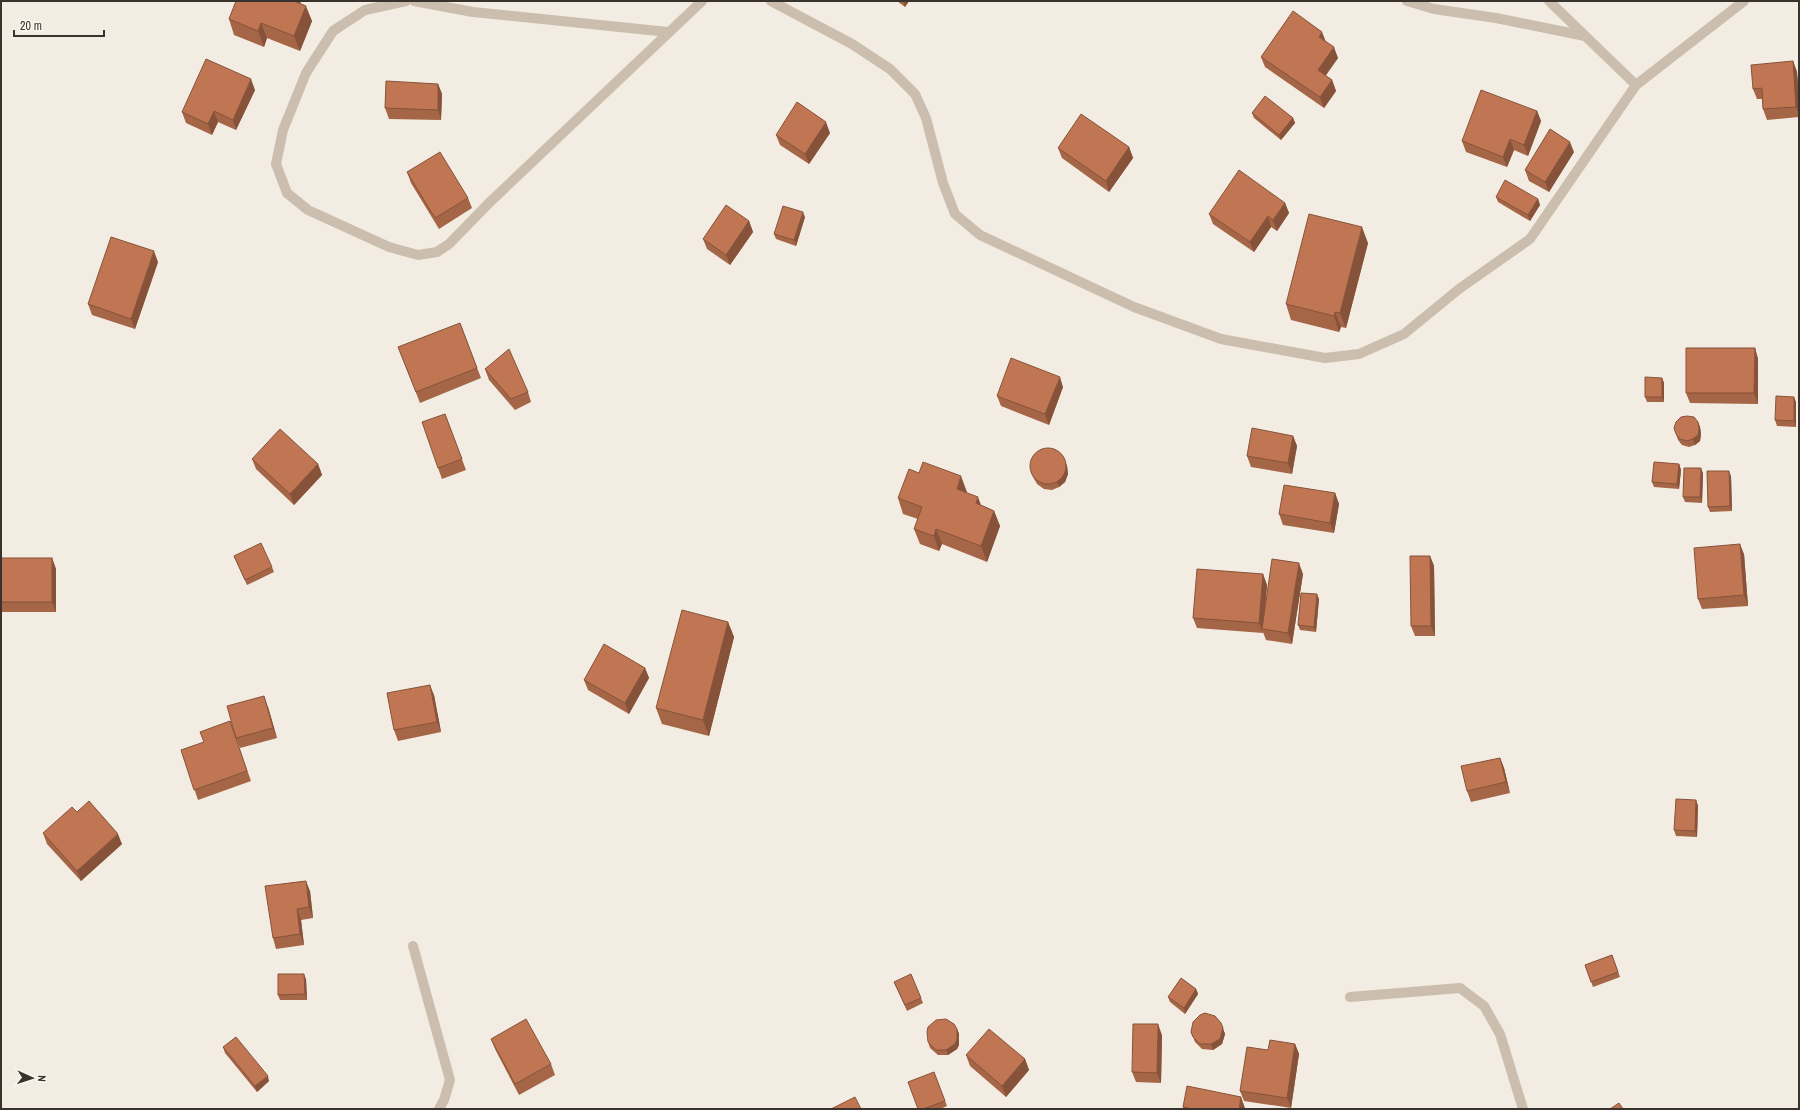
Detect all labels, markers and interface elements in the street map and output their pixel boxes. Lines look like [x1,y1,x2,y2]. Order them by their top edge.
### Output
scale bar [14,12,104,38]
text: 20 m [20,18,42,34]
north arrow [12,1058,52,1098]
text: N [35,1075,49,1082]

